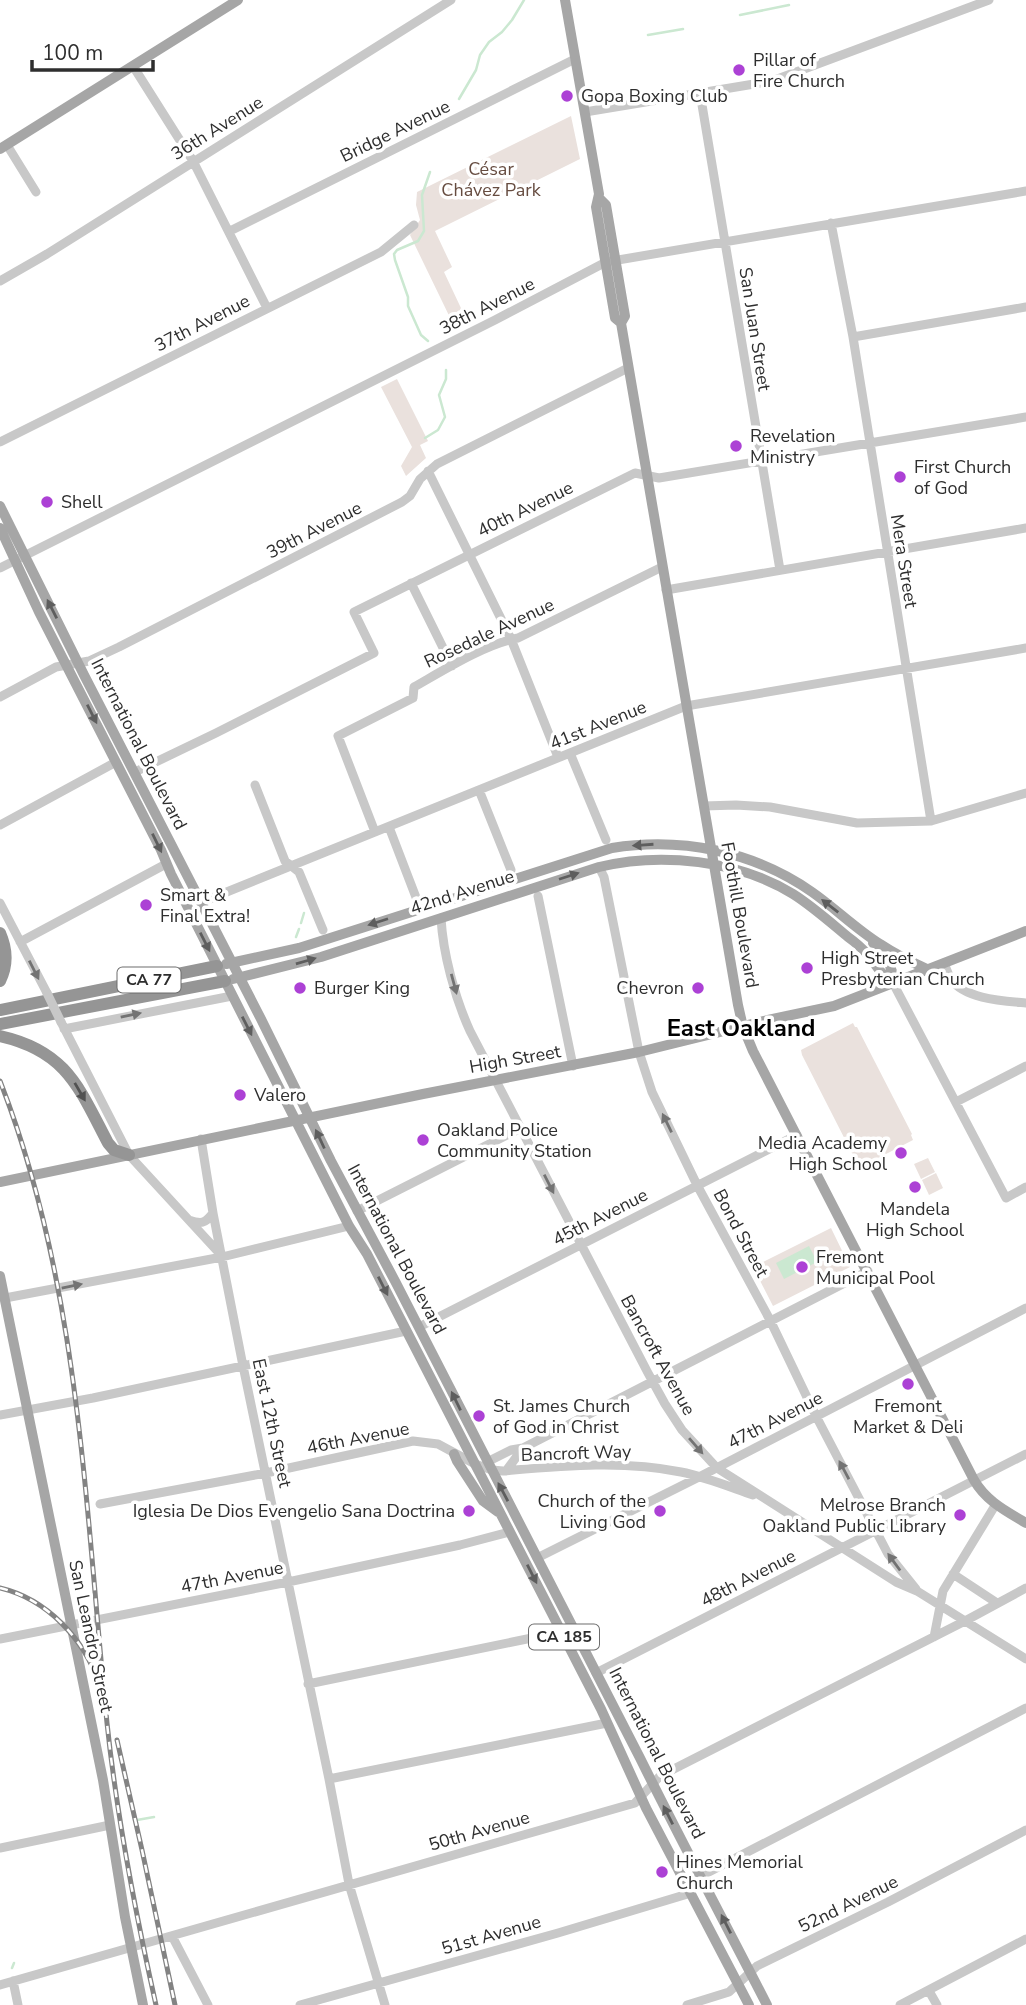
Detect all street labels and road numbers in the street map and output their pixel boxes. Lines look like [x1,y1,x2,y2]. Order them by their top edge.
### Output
street label: 36th Avenue [167,90,267,166]
street label: Bridge Avenue [336,94,454,168]
street label: San Juan Street [733,265,777,393]
street label: 38th Avenue [435,272,539,340]
street label: 37th Avenue [150,289,254,357]
street label: 40th Avenue [473,475,577,543]
street label: 39th Avenue [262,496,366,564]
street label: Mera Street [885,512,923,610]
street label: Rosedale Avenue [420,592,558,674]
street label: International Boulevard [85,654,193,834]
street label: 41st Avenue [546,695,650,755]
street label: Foothill Boulevard [715,840,765,990]
street label: 42nd Avenue [407,864,517,920]
road number: CA 77 [118,968,180,992]
street label: High Street [467,1039,563,1079]
street label: International Boulevard [342,1160,452,1338]
street label: 45th Avenue [548,1183,652,1251]
street label: Bond Street [708,1185,775,1282]
street label: Bancroft Avenue [615,1290,701,1420]
street label: East 12th Street [247,1356,298,1490]
street label: 47th Avenue [723,1386,827,1454]
street label: 46th Avenue [305,1416,411,1460]
street label: Bancroft Way [520,1439,632,1467]
street label: 48th Avenue [696,1544,800,1612]
street label: 47th Avenue [179,1555,285,1599]
street label: San Leandro Street [63,1558,119,1715]
road number: CA 185 [529,1624,599,1650]
street label: International Boulevard [603,1663,711,1843]
street label: 50th Avenue [426,1805,532,1857]
street label: 52nd Avenue [794,1869,902,1939]
street label: 51st Avenue [438,1909,544,1961]

